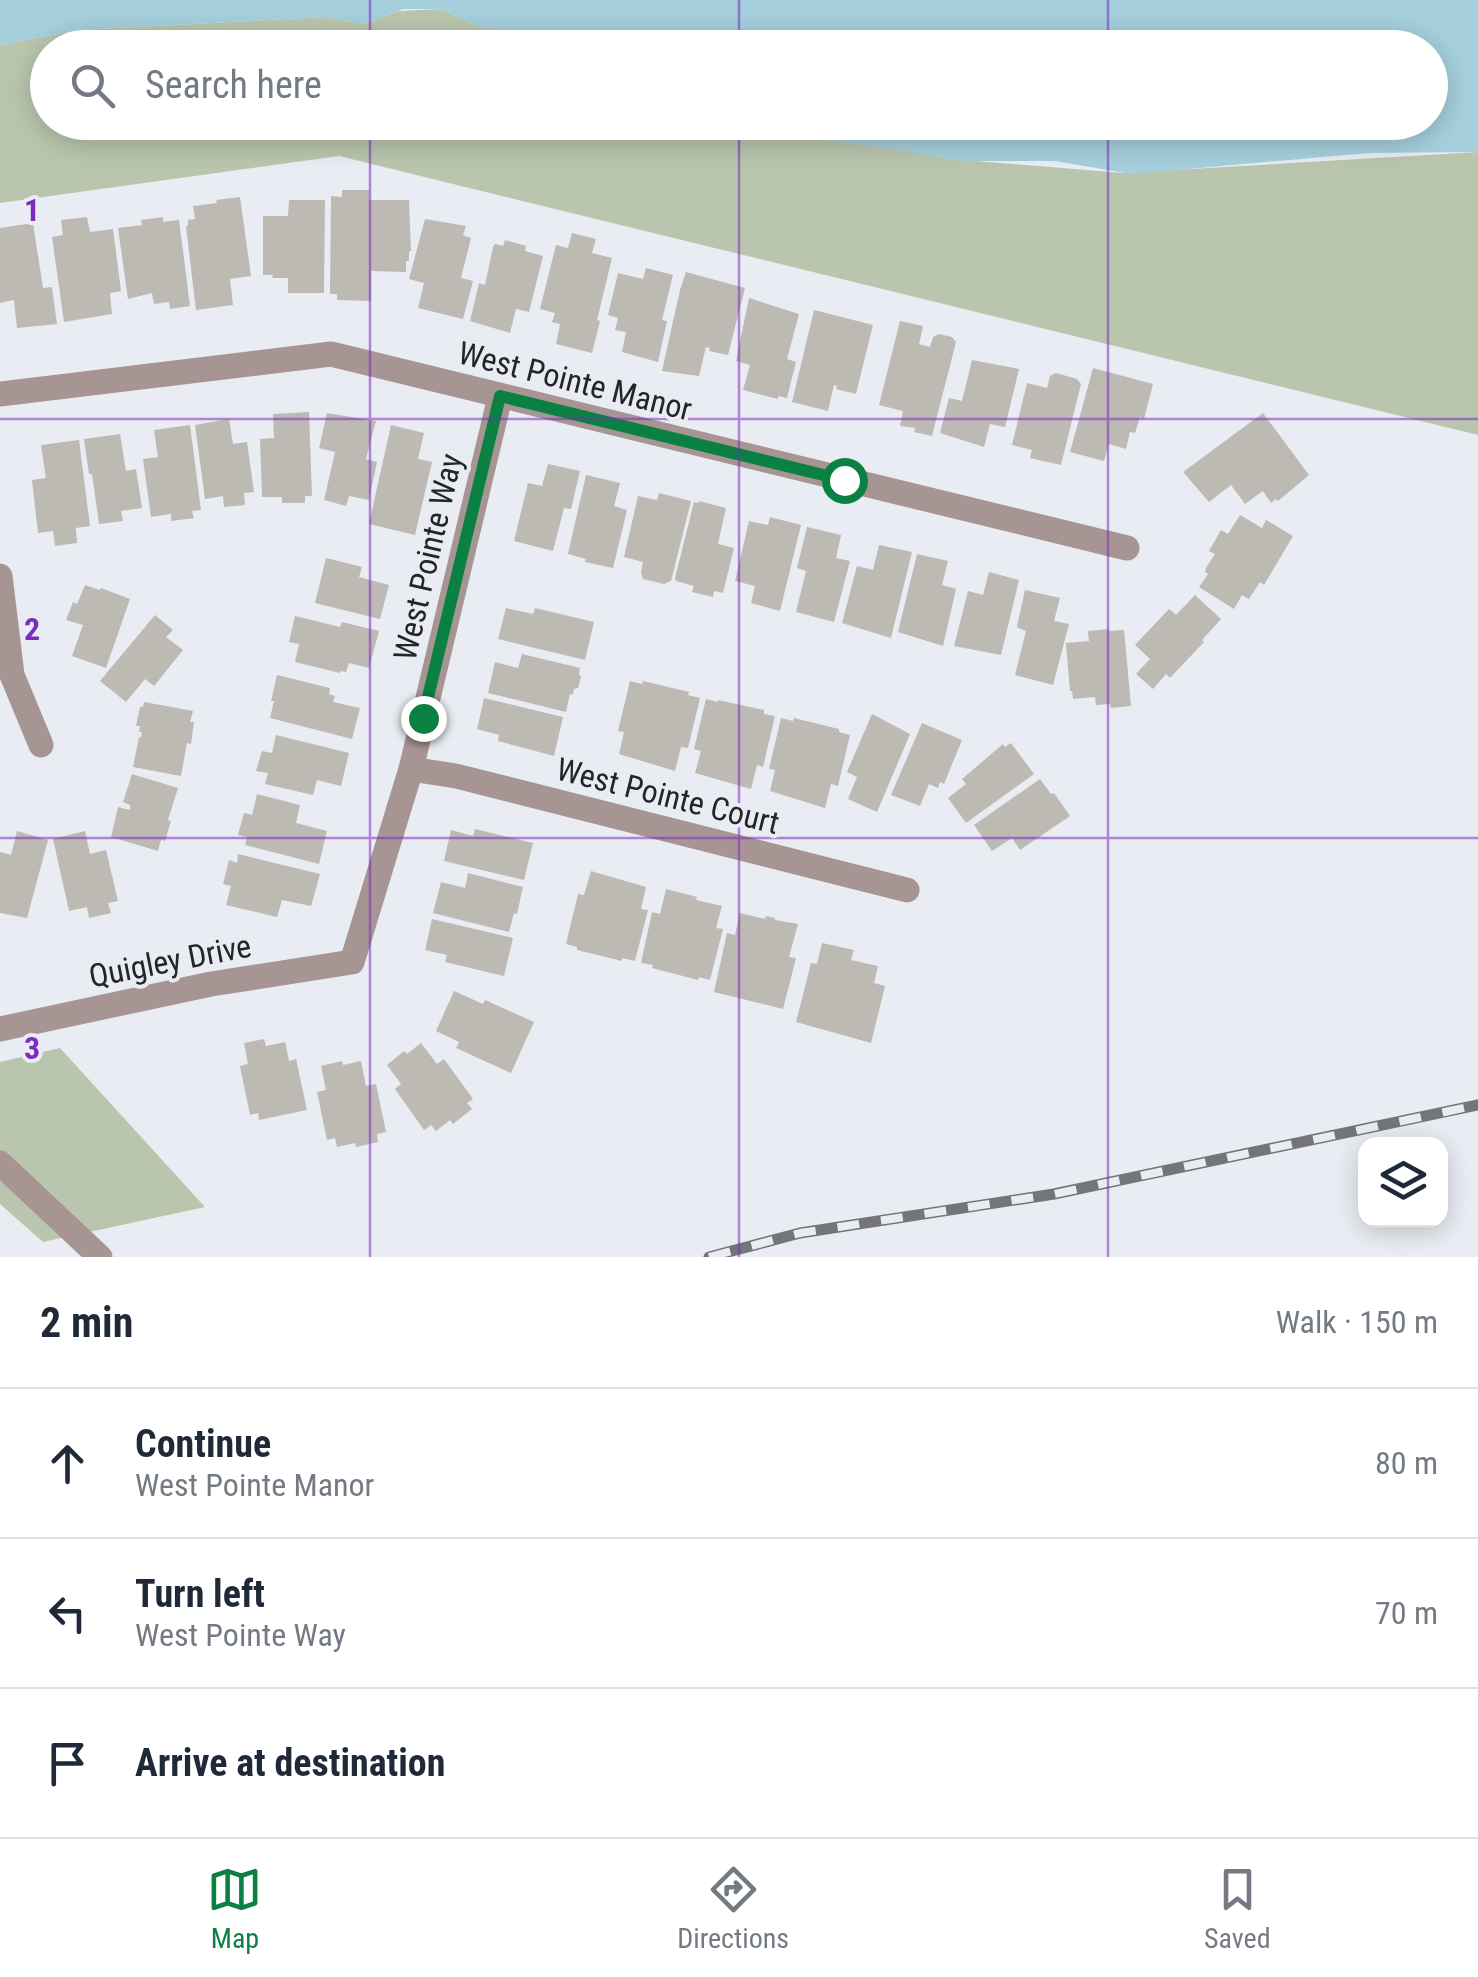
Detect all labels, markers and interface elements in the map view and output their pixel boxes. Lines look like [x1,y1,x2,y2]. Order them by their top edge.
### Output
search box [30,30,1448,140]
icon: search [65,58,120,113]
text: Search here [145,63,322,107]
text: 1 [24,191,40,229]
street label: West Pointe Manor [454,334,696,428]
street label: West Pointe Way [386,450,470,664]
route start [822,458,868,504]
text: 2 [24,610,40,648]
route end [401,696,447,742]
street label: West Pointe Court [553,750,783,842]
street label: Quigley Drive [86,927,254,995]
text: 3 [24,1029,40,1067]
map controls [1358,1137,1448,1227]
button: layers [1358,1137,1448,1227]
text: 2 min [40,1298,133,1347]
text: Walk · 150 m [1276,1303,1438,1341]
text: Continue [135,1422,271,1466]
icon: ahead [40,1436,95,1491]
text: 80 m [1375,1444,1438,1482]
text: West Pointe Manor [135,1466,374,1504]
text: Turn left [135,1572,265,1616]
icon: left [40,1586,95,1641]
text: 70 m [1375,1594,1438,1632]
text: West Pointe Way [135,1616,346,1654]
icon: arrive [40,1736,95,1791]
text: Arrive at destination [135,1741,445,1785]
tab: Map [207,1862,262,1955]
tab: Directions [677,1862,789,1955]
tab: Saved [1204,1862,1271,1955]

